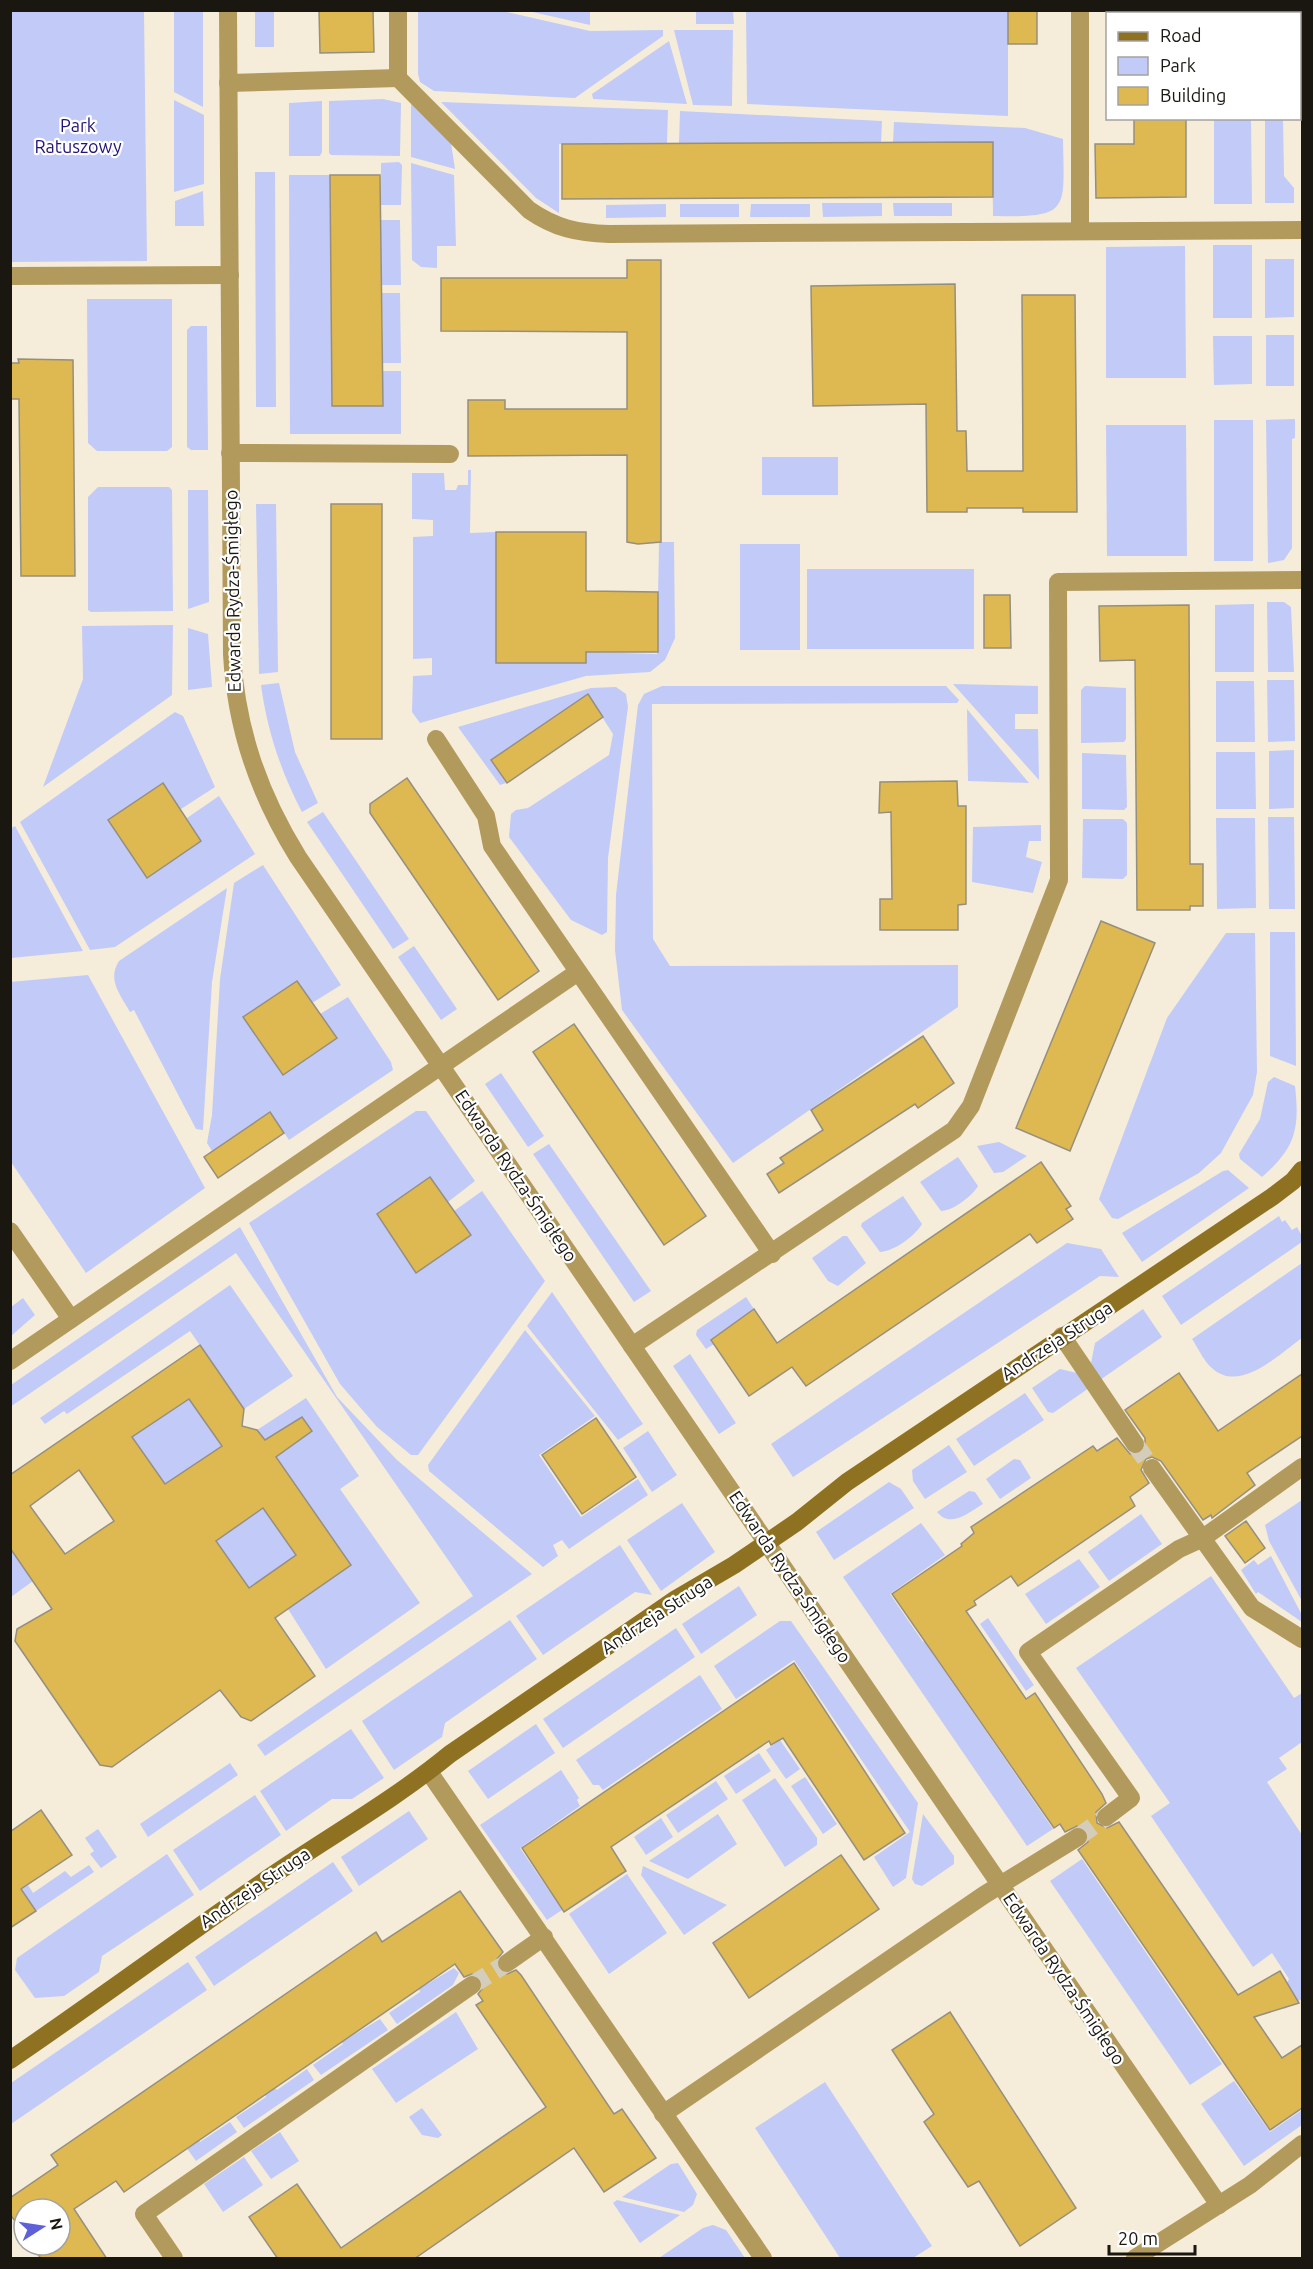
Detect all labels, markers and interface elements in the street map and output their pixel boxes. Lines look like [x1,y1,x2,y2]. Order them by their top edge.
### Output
legend [1106,12,1301,120]
text: Road [1160,25,1202,45]
text: Park [1160,55,1196,75]
text: Building [1160,85,1226,105]
park label: Park Ratuszowy [34,115,122,156]
street label: Edwarda Rydza-Śmigłego [219,489,244,693]
street label: Edwarda Rydza-Śmigłego [452,1085,583,1265]
street label: Andrzeja Struga [997,1297,1116,1384]
street label: Edwarda Rydza-Śmigłego [726,1486,857,1666]
street label: Andrzeja Struga [597,1571,716,1658]
street label: Andrzeja Struga [196,1843,313,1931]
street label: Edwarda Rydza-Śmigłego [1000,1888,1131,2068]
north arrow [12,2197,72,2257]
text: N [47,2216,67,2232]
scale bar [1109,2218,1194,2256]
text: 20 m [1118,2228,1158,2248]

